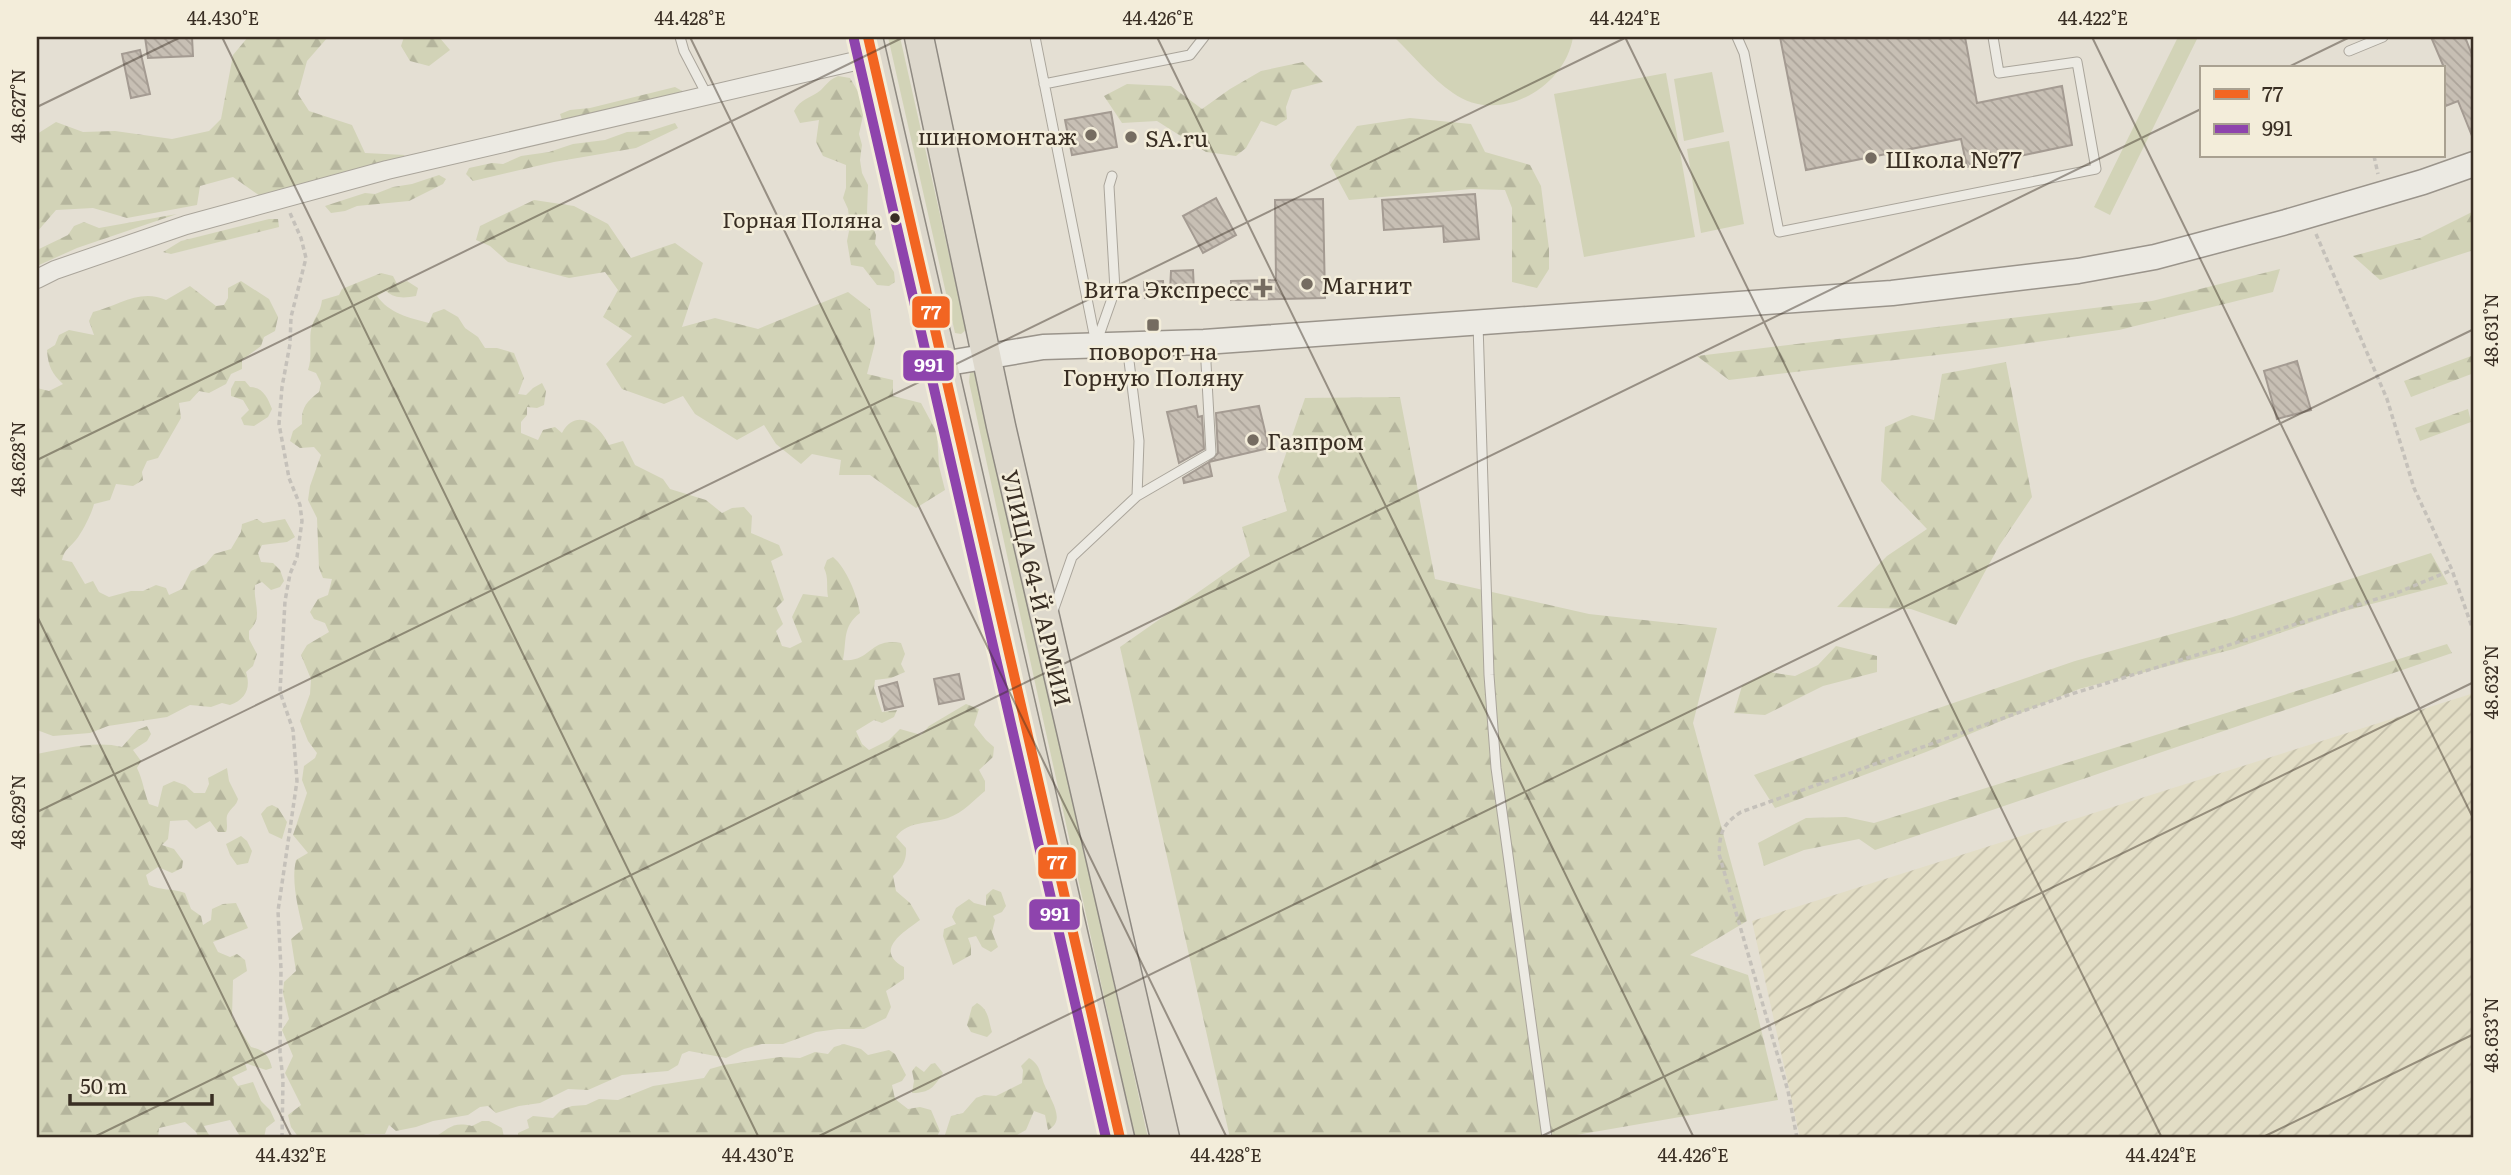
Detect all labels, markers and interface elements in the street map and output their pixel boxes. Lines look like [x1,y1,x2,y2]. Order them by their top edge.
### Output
text: 44.430°E [187,4,259,31]
text: 44.428°E [654,4,726,31]
text: 44.426°E [1122,4,1194,31]
text: 44.424°E [1589,4,1661,31]
text: 44.422°E [2058,4,2128,31]
legend [2200,66,2444,158]
text: 48.627°N [4,69,31,143]
text: 77 [2262,77,2284,108]
text: 991 [2262,111,2293,142]
place label: шиномонтаж [918,118,1077,152]
place label: SA.ru [1145,120,1208,154]
marker: шиномонтаж [1083,127,1099,143]
marker: SA.ru [1123,129,1139,145]
place label: Школа №77 [1885,141,2022,175]
marker: Школа №77 [1863,150,1879,166]
place label: Горная Поляна [722,203,883,234]
marker: Горная Поляна [888,211,902,225]
place label: Магнит [1321,267,1412,301]
place label: Вита Экспресс [1083,271,1249,305]
marker: Магнит [1299,276,1315,292]
marker: Вита Экспресс [1255,280,1271,296]
text: 48.631°N [2477,293,2504,367]
line badge: 77 [911,295,951,329]
text: 77 [921,297,942,325]
marker: поворот на Горную Поляну [1145,317,1161,333]
place label: поворот на Горную Поляну [1063,333,1244,393]
line badge: 991 [902,349,955,382]
text: 991 [914,350,944,378]
text: 48.628°N [4,421,31,497]
place label: Газпром [1267,423,1364,457]
marker: Газпром [1245,432,1261,448]
street label: УЛИЦА 64-Й АРМИИ [994,466,1082,710]
text: 48.632°N [2477,645,2504,719]
text: 48.629°N [4,775,31,850]
line badge: 77 [1037,846,1077,880]
text: 77 [1047,847,1068,875]
line badge: 991 [1028,898,1081,931]
text: 991 [1040,899,1070,927]
text: 48.633°N [2477,997,2504,1073]
scale bar [70,1063,212,1107]
text: 50 m [80,1069,127,1100]
text: 44.432°E [256,1141,326,1168]
text: 44.430°E [722,1141,794,1168]
text: 44.428°E [1190,1141,1262,1168]
text: 44.426°E [1657,1141,1729,1168]
text: 44.424°E [2125,1141,2197,1168]

